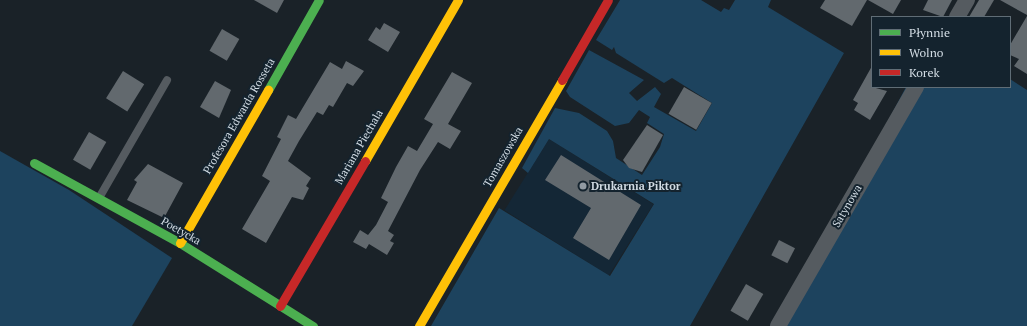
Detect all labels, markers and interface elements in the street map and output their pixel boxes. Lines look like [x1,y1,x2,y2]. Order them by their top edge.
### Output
legend [871,16,1011,88]
text: Płynnie [909,25,950,40]
text: Wolno [909,45,943,60]
street label: Profesora Edwarda Rosseta [200,56,278,176]
text: Korek [909,65,940,80]
street label: Mariana Piechala [332,107,386,187]
street label: Tomaszowska [480,125,526,189]
place label: Drukarnia Piktor [591,179,681,193]
marker: Drukarnia Piktor [578,181,588,191]
street label: Satynowa [830,182,864,230]
street label: Poetycka [159,214,203,248]

